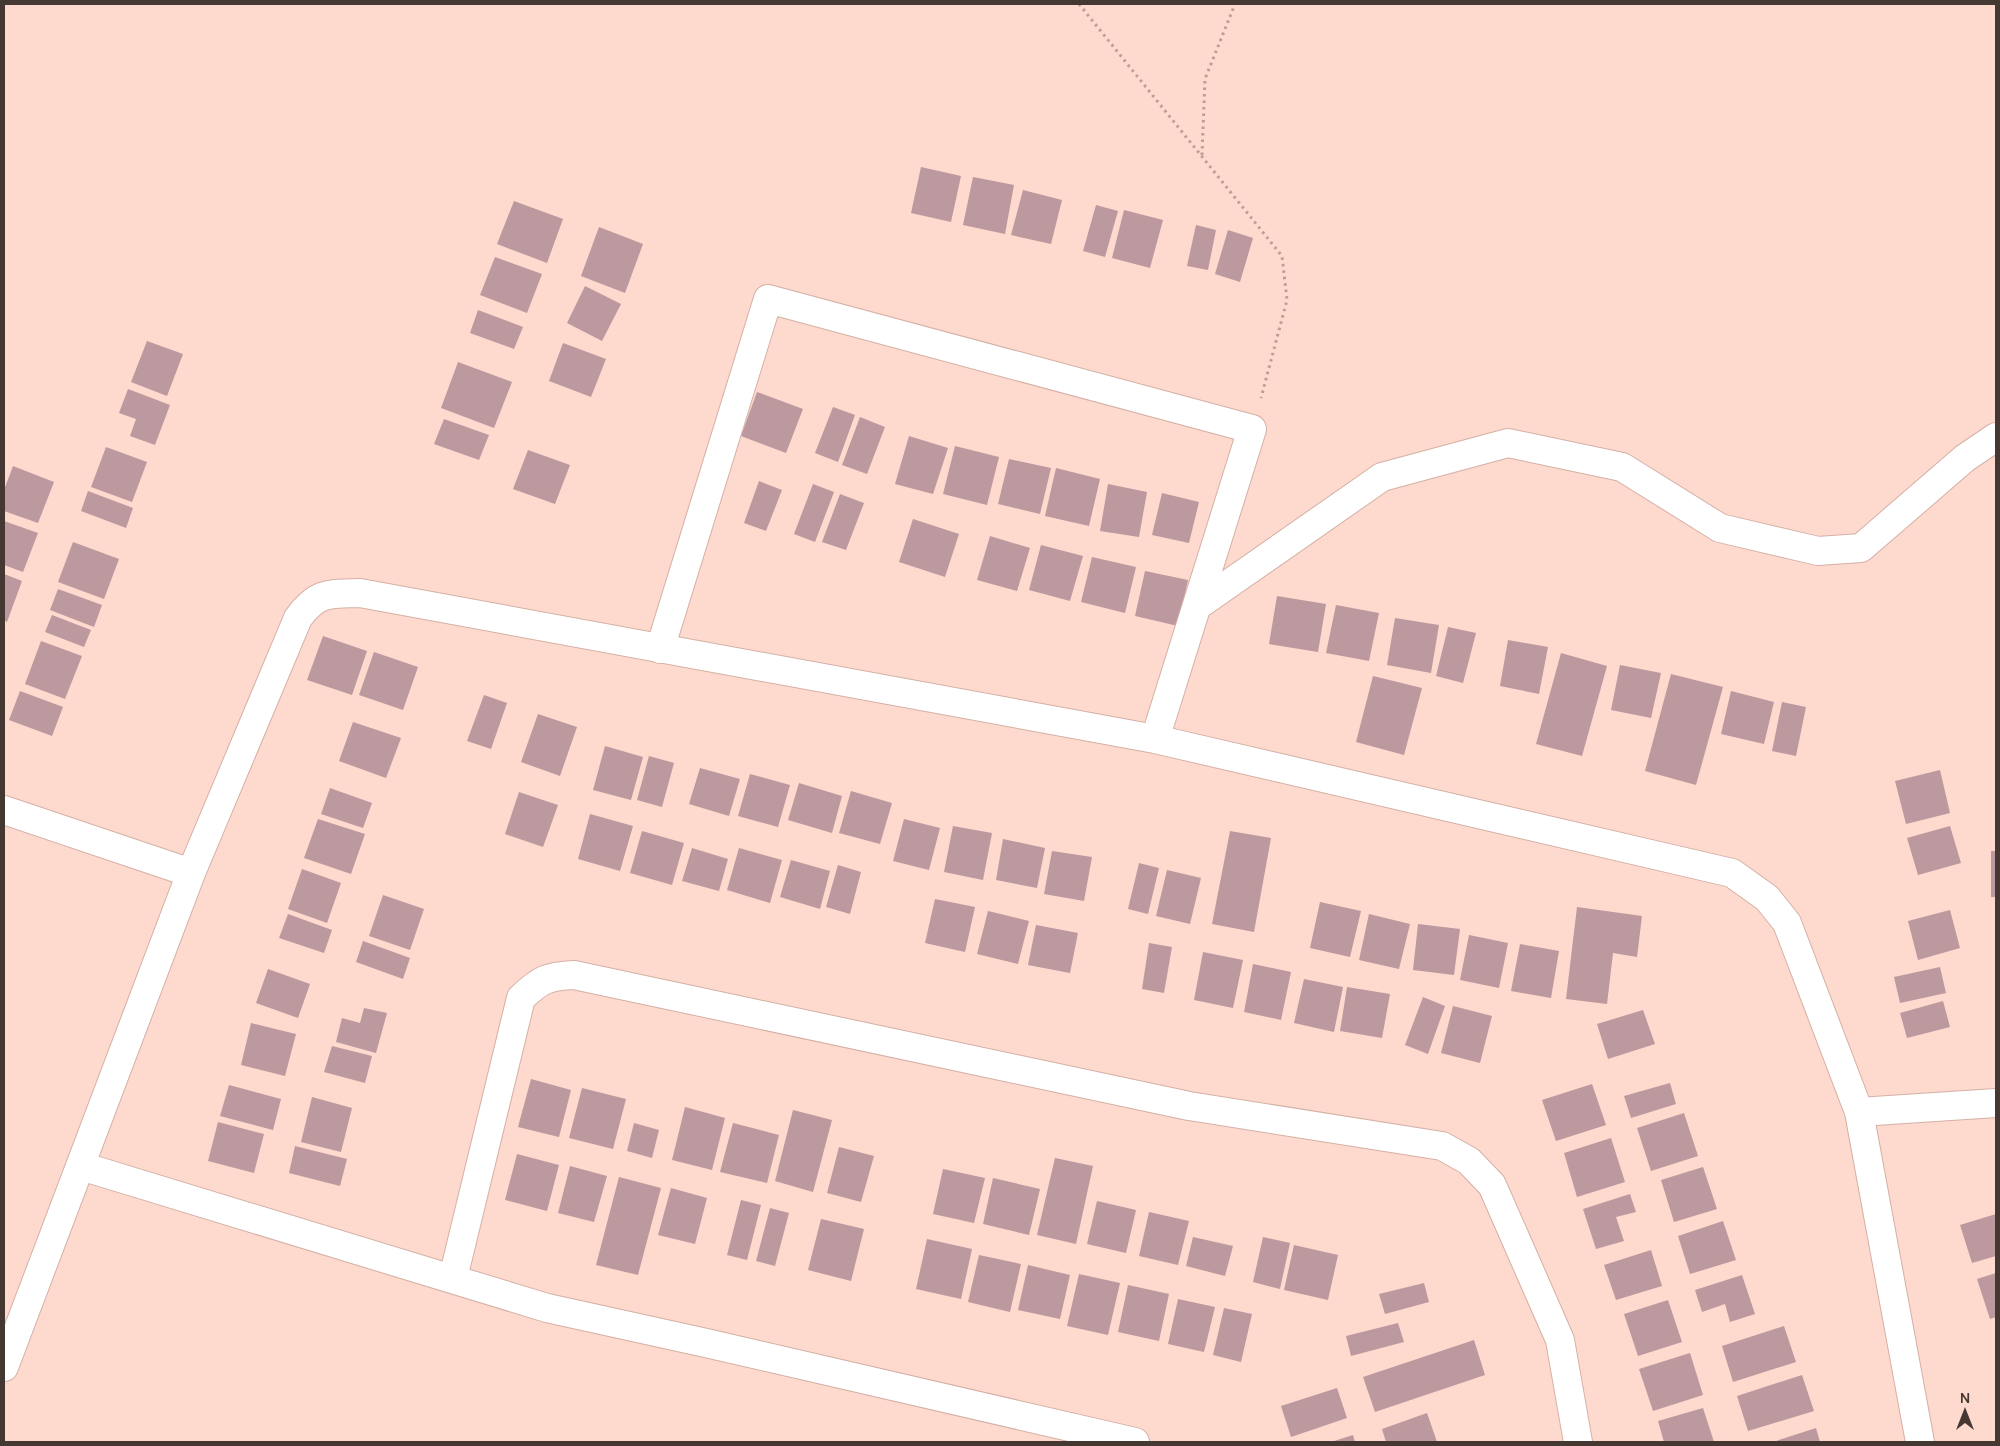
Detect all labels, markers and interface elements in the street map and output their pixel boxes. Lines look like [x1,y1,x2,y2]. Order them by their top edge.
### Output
north arrow [1940,1386,1990,1436]
text: N [1960,1388,1970,1407]

